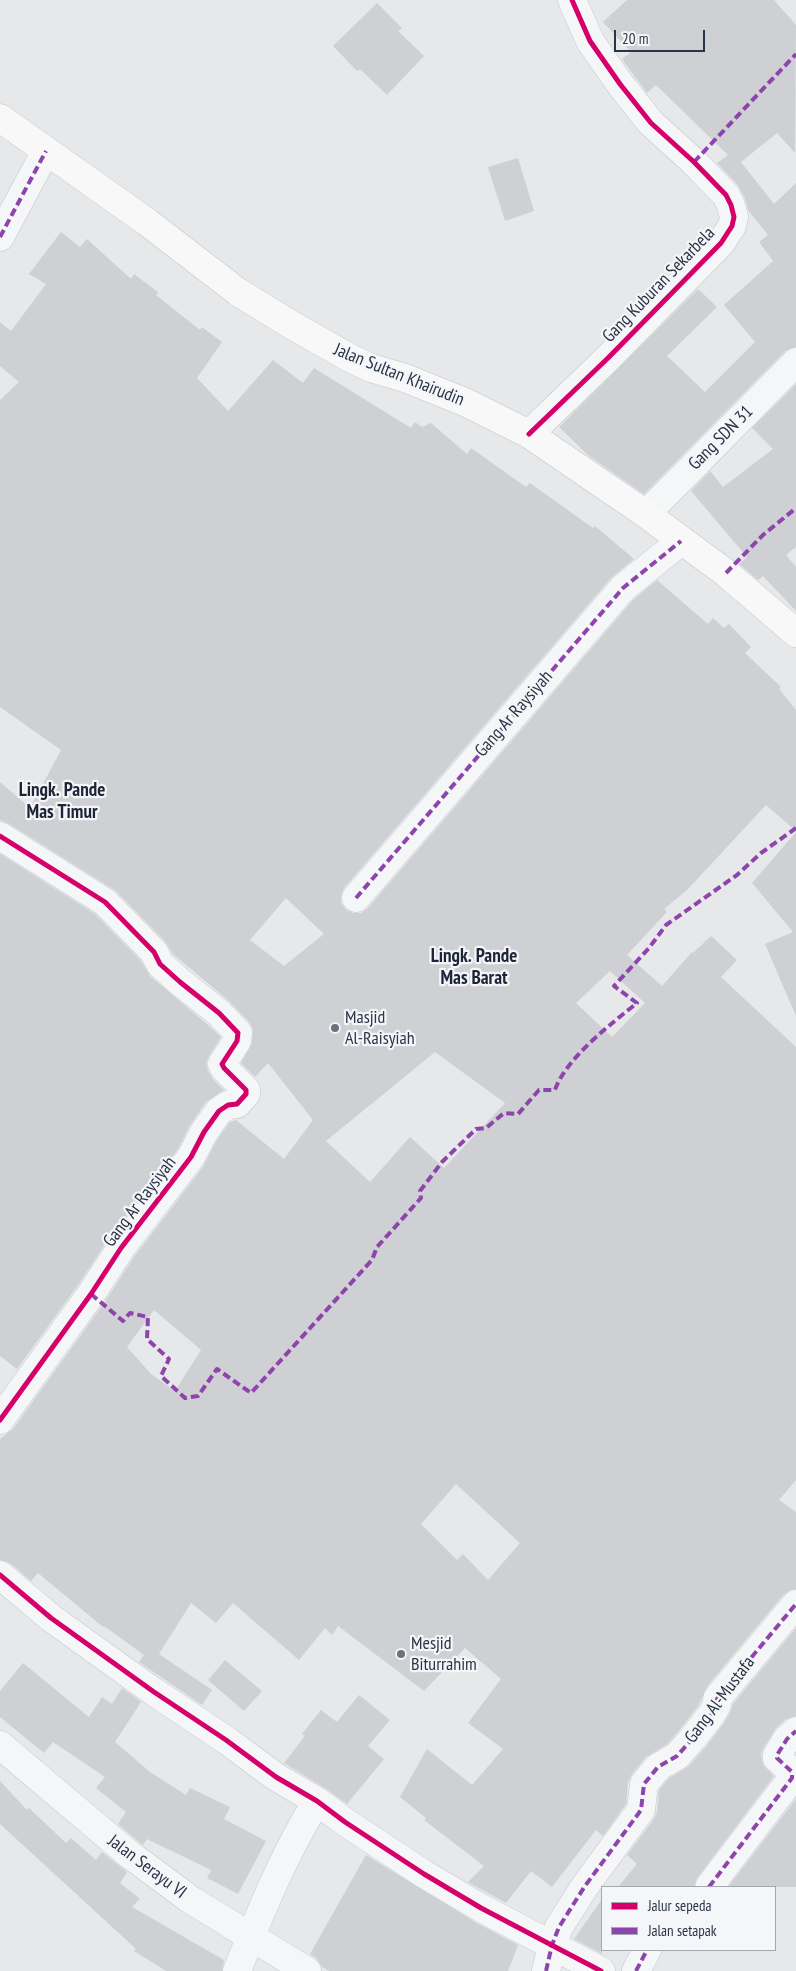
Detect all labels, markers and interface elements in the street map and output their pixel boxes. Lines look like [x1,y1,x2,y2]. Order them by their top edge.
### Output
scale bar [616,20,707,52]
text: 20 m [622,29,648,48]
street label: Gang Kuburan Sekarbela [598,223,720,347]
street label: Jalan Sultan Khairudin [331,339,467,411]
street label: Gang SDN 31 [684,401,758,475]
street label: Gang Ar Raysiyah [471,666,557,762]
district label: Lingk. Pande Mas Timur [19,780,105,824]
district label: Lingk. Pande Mas Barat [431,946,517,990]
place label: Masjid Al-Raisyiah [345,1007,415,1050]
marker: Masjid Al-Raisyiah [329,1022,341,1034]
street label: Gang Ar Raysiyah [99,1153,181,1251]
place label: Mesjid Biturrahim [411,1633,477,1676]
marker: Mesjid Biturrahim [395,1648,407,1660]
street label: Gang Al-Mustafa [680,1652,760,1748]
street label: Jalan Serayu VI [103,1830,191,1904]
legend [601,1886,776,1951]
text: Jalur sepeda [648,1896,711,1915]
text: Jalan setapak [648,1921,717,1940]

